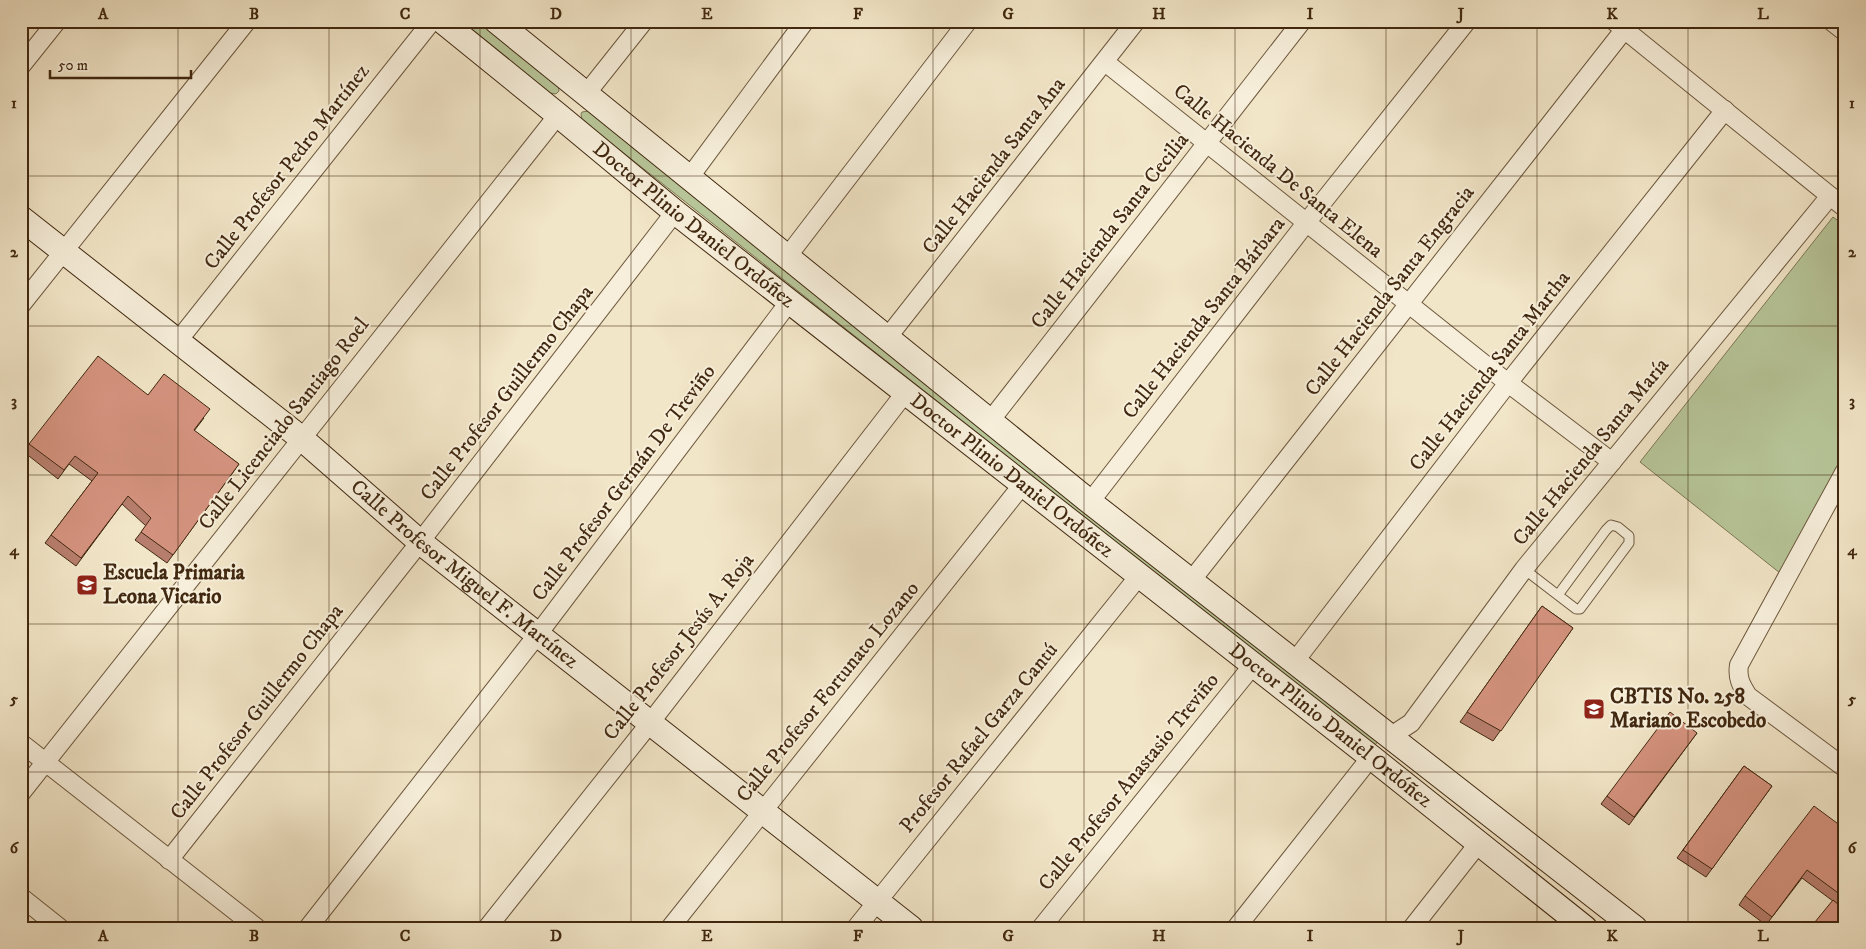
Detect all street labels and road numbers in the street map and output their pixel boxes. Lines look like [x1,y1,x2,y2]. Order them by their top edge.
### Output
street label: Calle Profesor Pedro Martínez [199,59,375,275]
street label: Calle Hacienda Santa Ana [917,72,1071,260]
street label: Calle Hacienda De Santa Elena [1168,78,1388,264]
street label: Calle Hacienda Santa Cecilia [1025,128,1195,334]
street label: Doctor Plinio Daniel Ordóñez [587,136,800,314]
street label: Calle Hacienda Santa Engracia [1300,180,1480,402]
street label: Calle Hacienda Santa Bárbara [1117,212,1291,424]
street label: Calle Hacienda Santa Martha [1404,266,1576,476]
street label: Calle Profesor Guillermo Chapa [415,280,599,506]
street label: Calle Licenciado Santiago Roel [193,312,375,535]
street label: Calle Hacienda Santa María [1507,353,1675,551]
street label: Calle Profesor Germán De Treviño [526,359,722,607]
street label: Doctor Plinio Daniel Ordóñez [905,388,1119,564]
street label: Calle Profesor Miguel F. Martínez [345,474,584,675]
street label: Calle Profesor Jesús A. Roja [598,548,760,746]
street label: Calle Profesor Fortunato Lozano [731,576,925,808]
street label: Calle Profesor Guillermo Chapa [165,599,349,825]
street label: Profesor Rafael Garza Cantú [894,638,1064,838]
street label: Doctor Plinio Daniel Ordóñez [1224,638,1437,814]
street label: Calle Profesor Anastasio Treviño [1033,668,1225,896]

